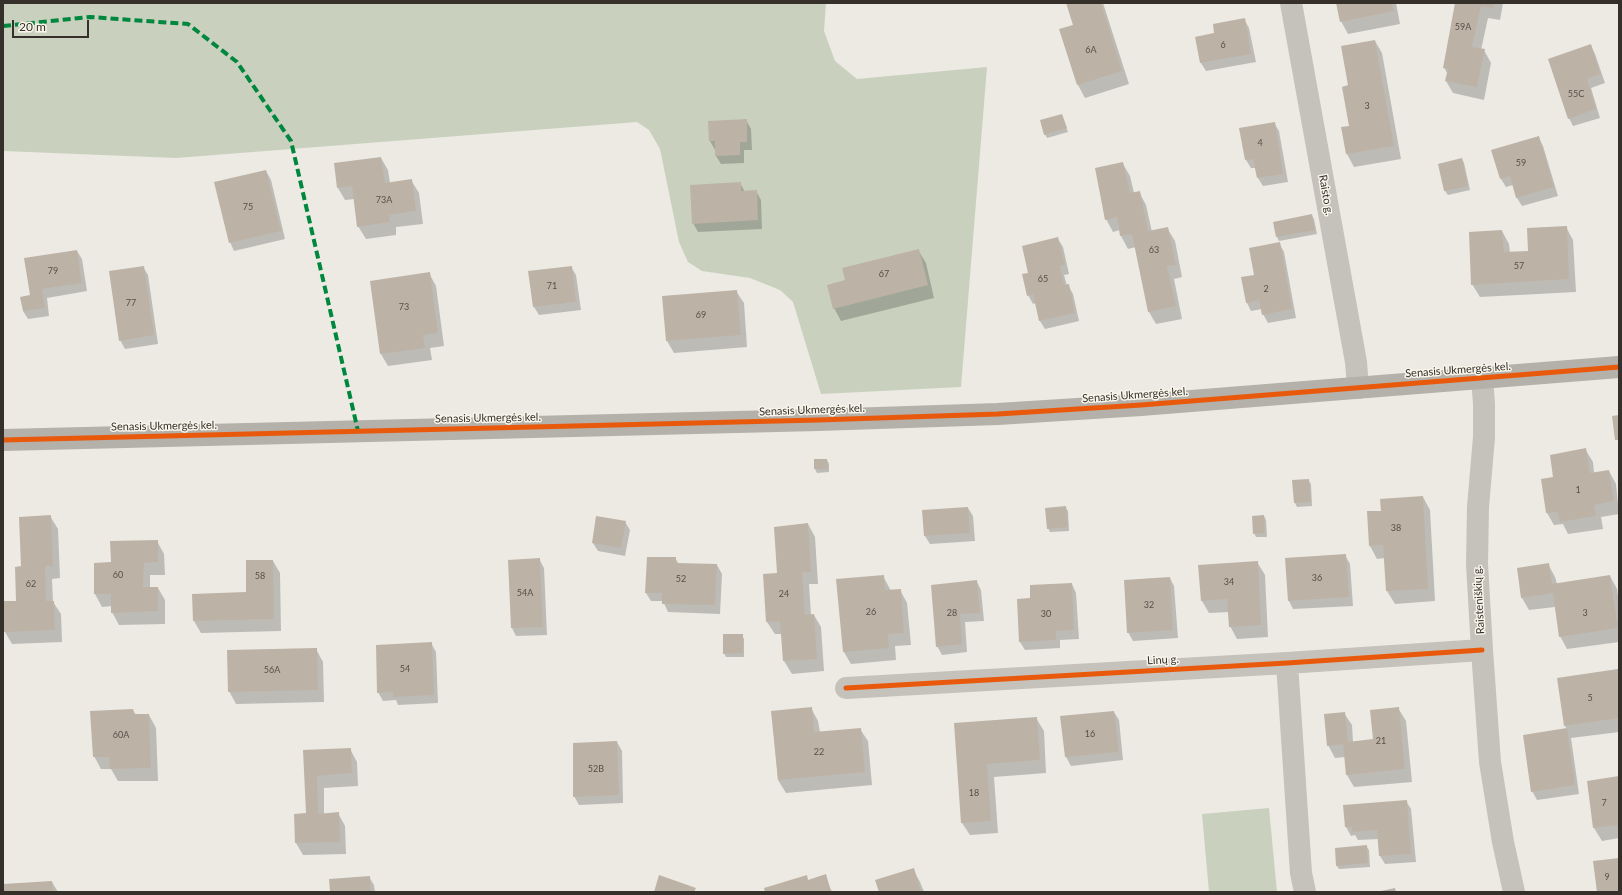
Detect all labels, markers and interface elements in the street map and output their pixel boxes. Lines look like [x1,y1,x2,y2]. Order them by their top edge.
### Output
scale bar [14,12,91,38]
text: 20 m [19,19,46,34]
house number: 59A [1455,22,1471,32]
house number: 6 [1220,40,1226,50]
house number: 6A [1085,45,1097,55]
house number: 55C [1568,89,1584,99]
house number: 3 [1364,101,1370,111]
house number: 4 [1257,138,1263,148]
house number: 59 [1516,158,1526,168]
street label: Raisto g. [1316,174,1336,216]
house number: 73A [376,195,392,205]
house number: 75 [243,202,253,212]
house number: 63 [1149,245,1159,255]
house number: 57 [1514,261,1524,271]
house number: 79 [48,266,58,276]
house number: 67 [879,269,889,279]
house number: 65 [1038,274,1048,284]
house number: 71 [547,281,557,291]
house number: 2 [1263,284,1269,294]
house number: 77 [126,298,136,308]
house number: 73 [399,302,409,312]
house number: 69 [696,310,706,320]
street label: Senasis Ukmergės kel. [1405,360,1511,380]
street label: Senasis Ukmergės kel. [1082,385,1188,405]
street label: Senasis Ukmergės kel. [759,402,865,418]
street label: Senasis Ukmergės kel. [435,410,541,426]
street label: Senasis Ukmergės kel. [111,418,217,434]
house number: 1 [1575,485,1581,495]
house number: 38 [1391,523,1401,533]
street label: Raisteniškių g. [1471,565,1487,635]
house number: 60 [113,570,123,580]
house number: 58 [255,571,265,581]
house number: 36 [1312,573,1322,583]
house number: 52 [676,574,686,584]
house number: 34 [1224,577,1234,587]
house number: 62 [26,579,36,589]
house number: 54A [517,588,533,598]
house number: 24 [779,589,789,599]
house number: 32 [1144,600,1154,610]
house number: 26 [866,607,876,617]
house number: 28 [947,608,957,618]
house number: 3 [1582,608,1588,618]
house number: 30 [1041,609,1051,619]
street label: Linų g. [1147,653,1179,667]
house number: 54 [400,664,410,674]
house number: 56A [264,665,280,675]
house number: 5 [1587,693,1593,703]
house number: 16 [1085,729,1095,739]
house number: 60A [113,730,129,740]
house number: 21 [1376,736,1386,746]
house number: 22 [814,747,824,757]
house number: 52B [588,764,604,774]
house number: 18 [969,788,979,798]
house number: 7 [1601,798,1607,808]
house number: 9 [1604,872,1610,882]

